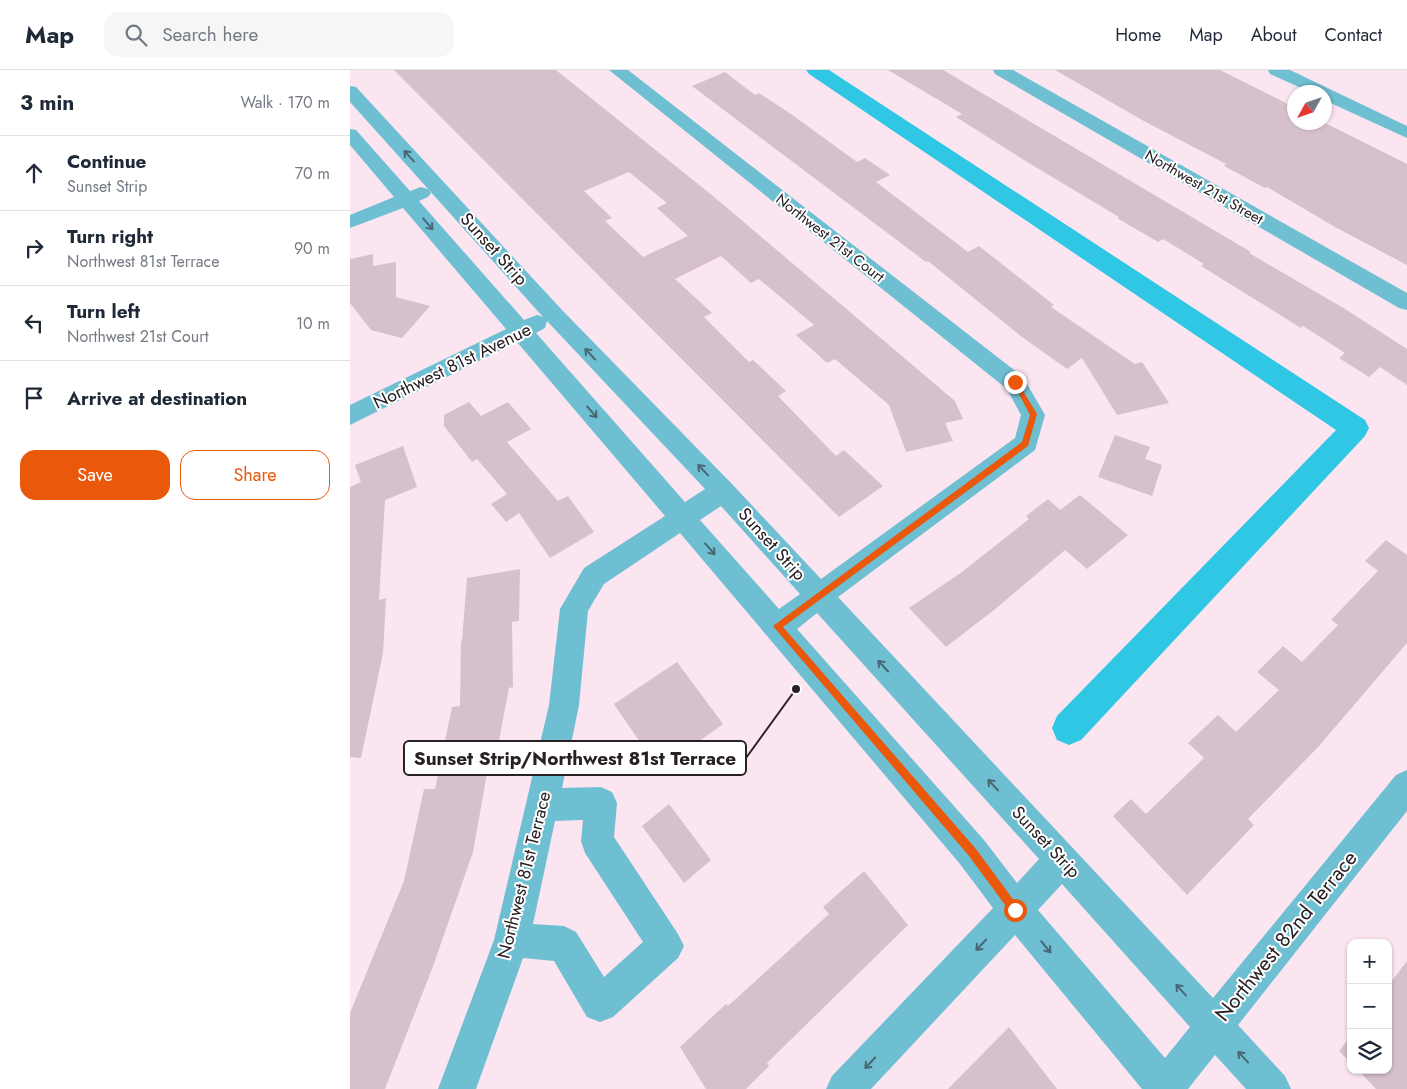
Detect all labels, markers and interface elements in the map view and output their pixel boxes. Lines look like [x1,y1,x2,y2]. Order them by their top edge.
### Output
search box [104,12,454,57]
text: Map [25,17,74,52]
icon: search [122,21,150,49]
text: Search here [162,21,258,48]
text: Home [1115,22,1161,48]
text: Map [1189,22,1223,48]
text: About [1251,22,1296,48]
text: Contact [1324,22,1382,48]
north arrow [1287,85,1332,130]
text: 3 min [20,88,74,118]
text: Walk · 170 m [240,91,330,114]
street label: Northwest 21st Street [1141,144,1268,230]
text: Continue [67,148,146,175]
one-way arrow [404,150,415,163]
icon: ahead [20,159,48,187]
text: 70 m [295,162,330,185]
text: Sunset Strip [67,175,147,198]
street label: Northwest 21st Court [771,188,889,288]
street label: Sunset Strip [454,207,534,291]
one-way arrow [422,217,434,230]
text: Turn right [67,223,153,250]
icon: right [20,234,48,262]
text: 90 m [294,237,330,260]
text: Northwest 81st Terrace [67,250,219,273]
text: Turn left [67,298,140,325]
icon: left [20,309,48,337]
text: 10 m [296,312,330,335]
street label: Northwest 81st Avenue [369,316,535,416]
text: Northwest 21st Court [67,325,209,348]
one-way arrow [584,347,596,360]
route end [1004,371,1027,394]
icon: arrive [20,384,48,412]
text: Arrive at destination [67,385,247,412]
one-way arrow [586,406,598,419]
button: Save [20,450,170,500]
button: Share [180,450,330,500]
one-way arrow [697,464,709,477]
street label: Sunset Strip [732,502,812,586]
one-way arrow [704,542,715,555]
one-way arrow [877,659,889,672]
callout: Sunset Strip/Northwest 81st Terrace [404,741,746,775]
text: Sunset Strip/Northwest 81st Terrace [414,745,736,772]
one-way arrow [988,779,999,792]
street label: Northwest 81st Terrace [491,789,557,961]
street label: Sunset Strip [1006,800,1086,884]
street label: Northwest 82nd Terrace [1208,844,1364,1028]
route start [1004,899,1027,922]
one-way arrow [975,939,987,951]
map controls [1347,939,1392,1074]
button: + [1347,939,1392,984]
one-way arrow [1041,940,1052,953]
one-way arrow [1175,983,1187,996]
button: − [1347,984,1392,1029]
button: layers [1347,1029,1392,1074]
one-way arrow [1237,1051,1249,1064]
one-way arrow [864,1057,876,1069]

